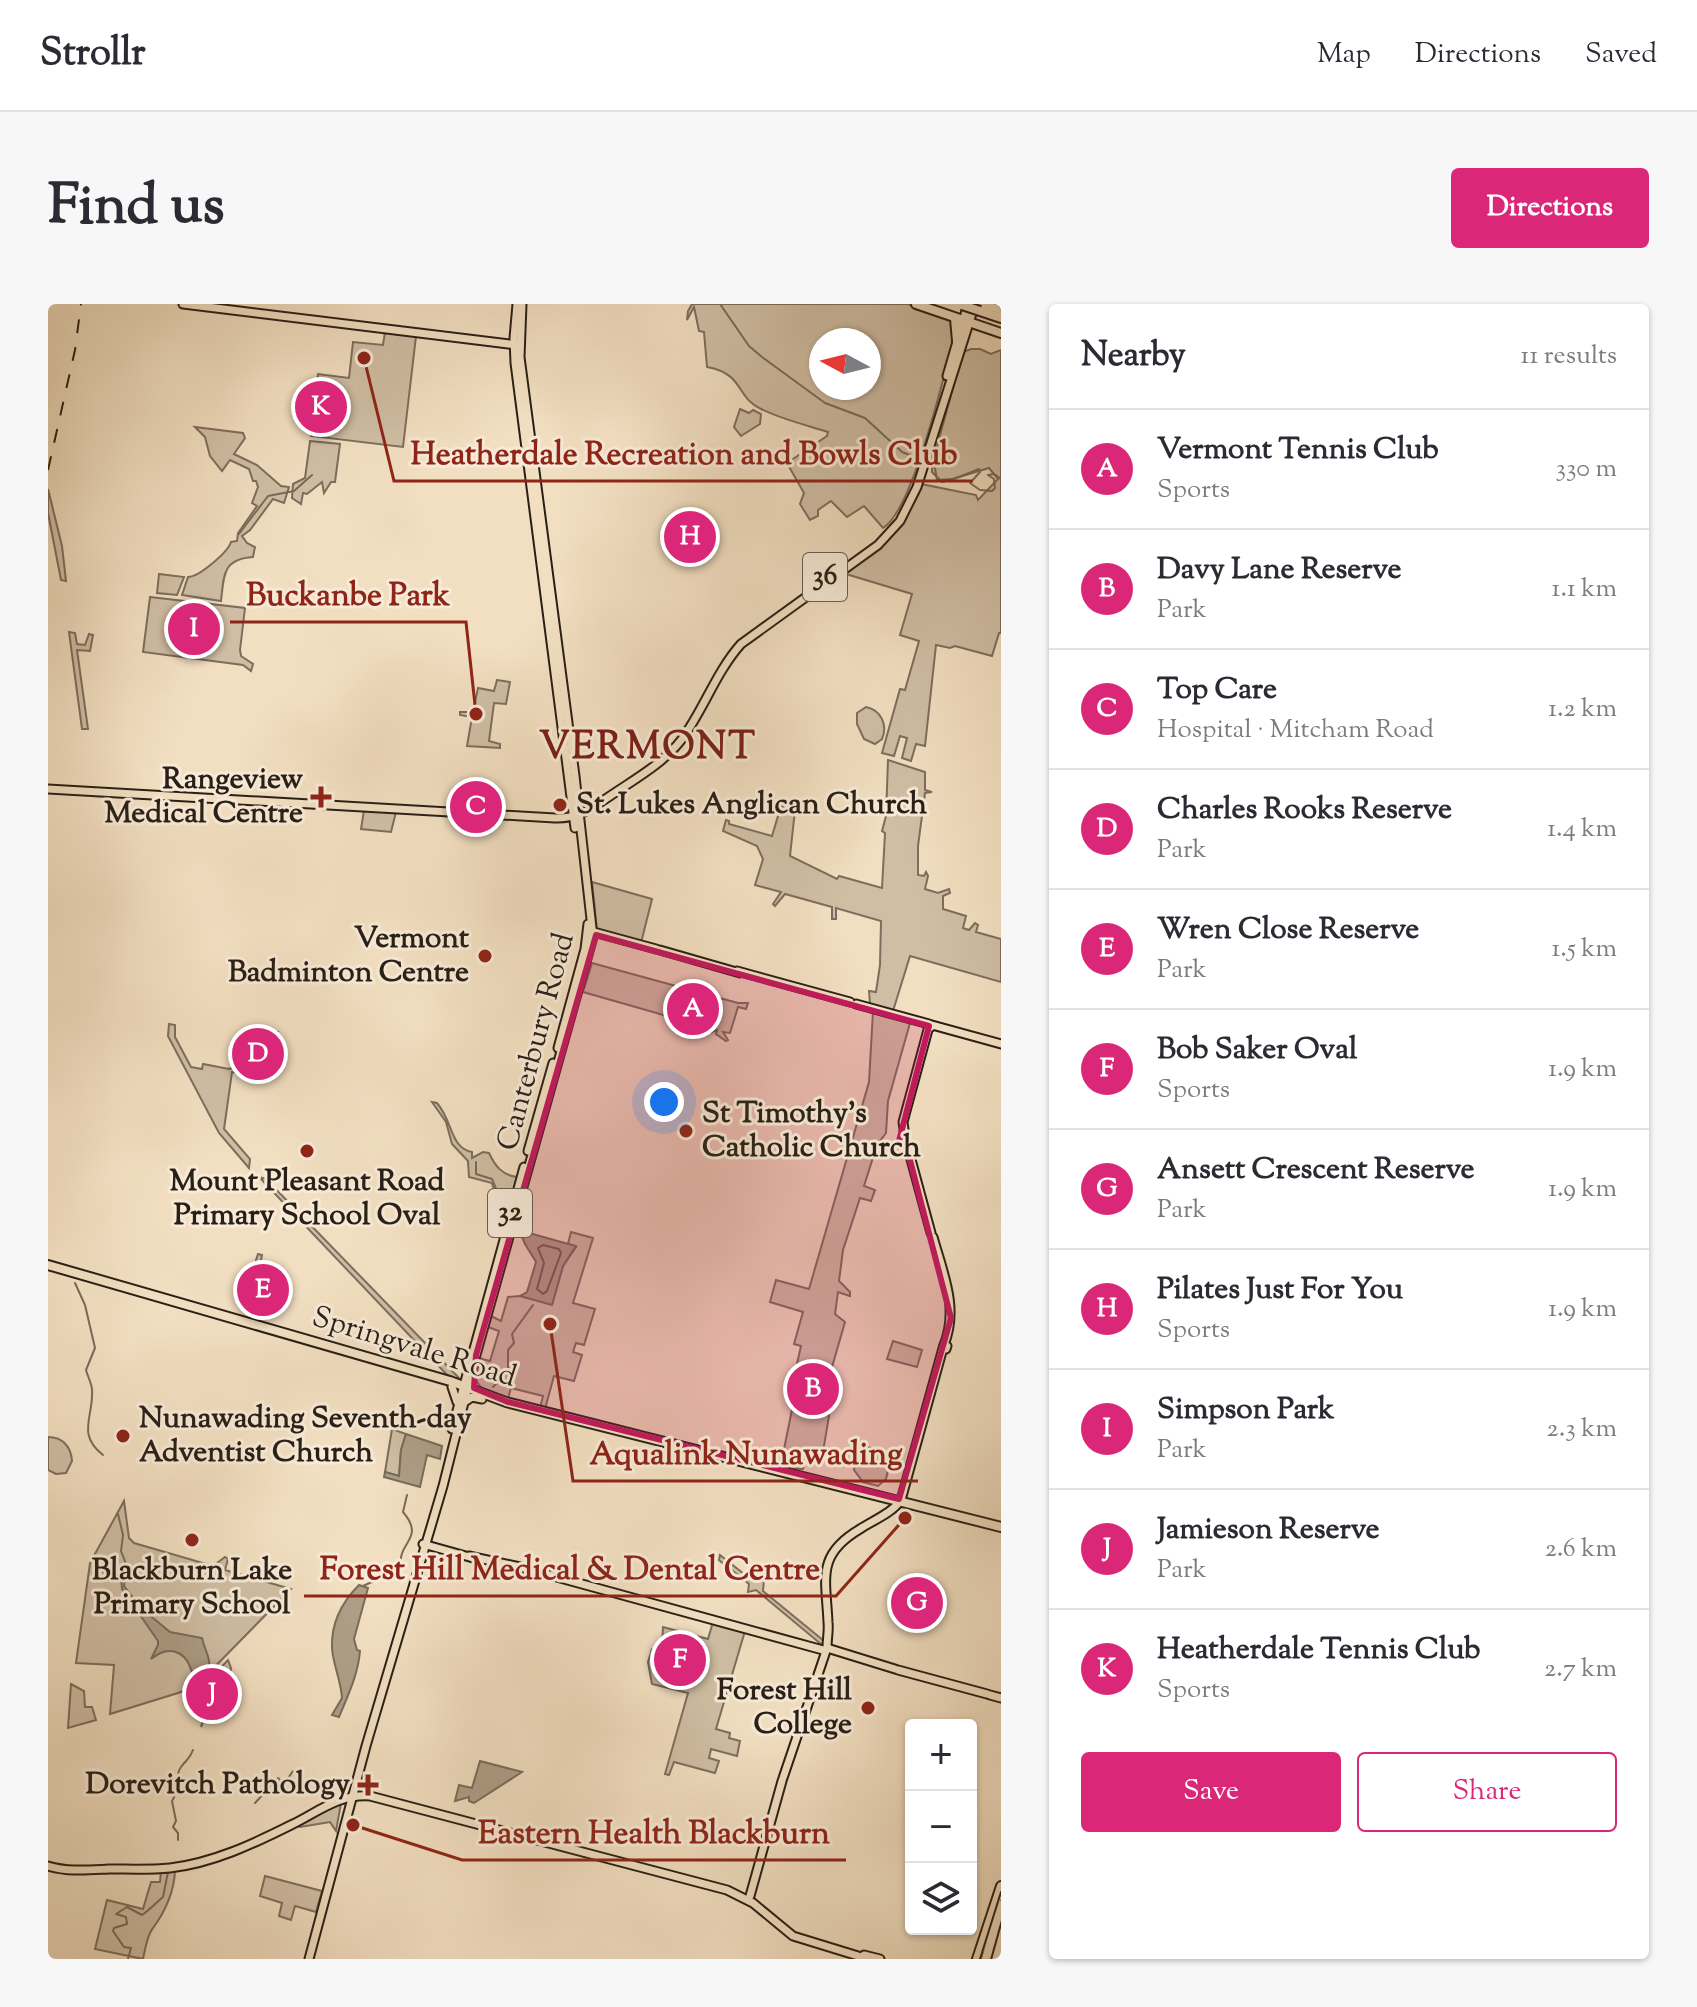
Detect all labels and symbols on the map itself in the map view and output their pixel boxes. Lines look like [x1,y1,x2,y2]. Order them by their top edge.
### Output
north arrow [809,328,881,400]
pin: K [295,377,347,437]
callout: Heatherdale Recreation and Bowls Club [394,425,973,481]
text: Heatherdale Recreation and Bowls Club [410,433,958,479]
pin: H [664,507,716,567]
road number: 36 [803,553,847,601]
callout: Buckanbe Park [230,566,466,622]
text: Buckanbe Park [246,574,451,620]
pin: I [168,599,220,659]
district label: VERMONT [539,722,757,776]
place label: Rangeview Medical Centre [104,759,304,836]
pin: C [450,777,502,837]
place label: St. Lukes Anglican Church [576,784,928,827]
marker: Rangeview Medical Centre [310,786,332,808]
marker: St. Lukes Anglican Church [551,796,569,814]
place label: Vermont Badminton Centre [228,918,470,995]
street label: Canterbury Road [487,928,587,1156]
marker: Vermont Badminton Centre [476,947,494,965]
pin: A [667,979,719,1039]
pin: D [232,1024,284,1084]
your location [644,1082,684,1122]
place label: St Timothy's Catholic Church [702,1093,921,1170]
marker: St Timothy's Catholic Church [677,1122,695,1140]
marker: Mount Pleasant Road Primary School Oval [298,1142,316,1160]
place label: Mount Pleasant Road Primary School Oval [170,1161,444,1238]
road number: 32 [488,1189,532,1237]
pin: E [237,1260,289,1320]
street label: Springvale Road [306,1296,522,1400]
pin: B [787,1359,839,1419]
place label: Nunawading Seventh-day Adventist Church [139,1398,472,1475]
callout: Aqualink Nunawading [573,1425,918,1481]
marker: Nunawading Seventh-day Adventist Church [114,1427,132,1445]
text: Aqualink Nunawading [590,1433,903,1479]
marker: Blackburn Lake Primary School [183,1531,201,1549]
callout: Forest Hill Medical & Dental Centre [304,1540,836,1596]
text: Forest Hill Medical & Dental Centre [320,1548,820,1594]
place label: Blackburn Lake Primary School [92,1550,292,1627]
pin: G [891,1573,943,1633]
pin: F [654,1630,706,1690]
pin: J [186,1664,238,1724]
place label: Forest Hill College [717,1670,853,1747]
marker: Forest Hill College [859,1699,877,1717]
place label: Dorevitch Pathology [85,1764,350,1807]
marker: Dorevitch Pathology [357,1774,379,1796]
callout: Eastern Health Blackburn [462,1804,846,1860]
text: Eastern Health Blackburn [478,1812,830,1858]

